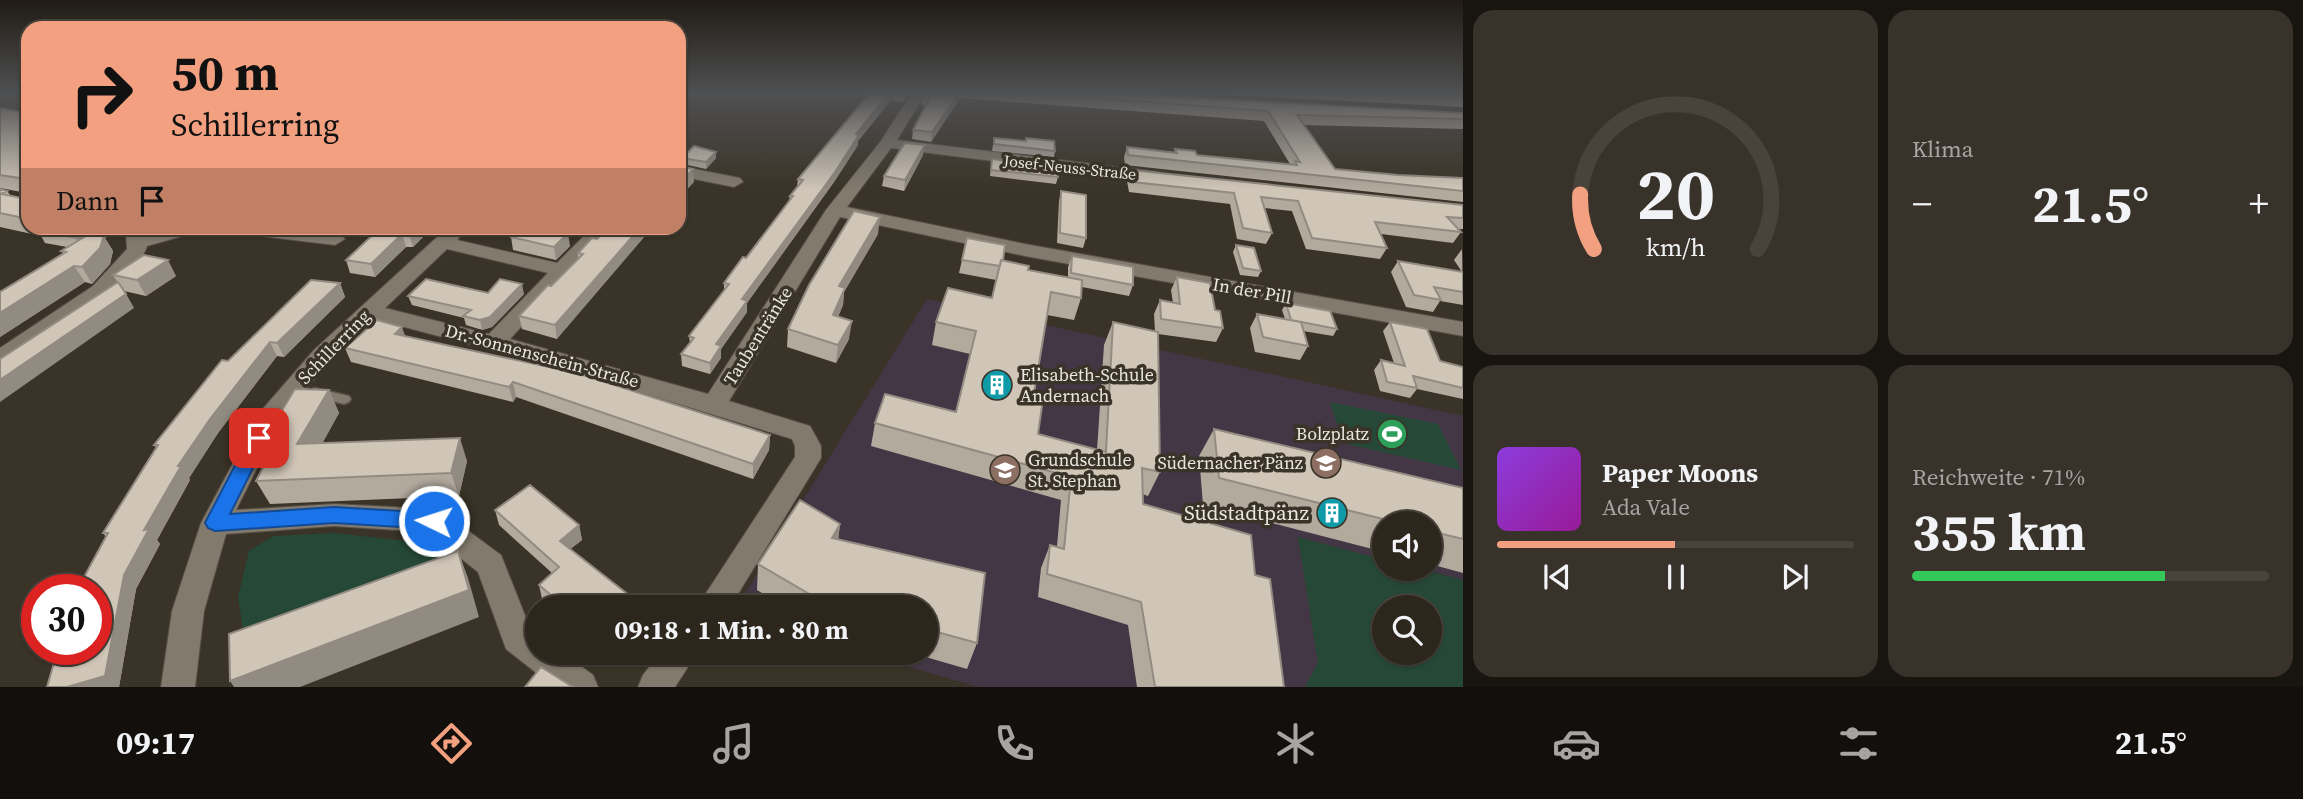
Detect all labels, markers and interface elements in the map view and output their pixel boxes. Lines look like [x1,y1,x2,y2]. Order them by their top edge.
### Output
text: 50 m [171,39,279,106]
icon: right [56,49,147,140]
text: Schillerring [171,103,339,147]
text: Klima [1912,133,1973,165]
text: 20 [1636,144,1715,243]
street label: Josef-Neuss-Straße [1002,149,1138,185]
text: 21.5° [2032,168,2149,239]
text: − [1912,178,1932,230]
text: + [2249,178,2269,230]
icon: arrive [133,182,171,220]
text: Dann [56,183,119,219]
text: km/h [1646,229,1705,263]
street label: In der Pill [1211,271,1294,310]
street label: Taubentränke [717,282,798,390]
street label: Schillerring [292,304,376,389]
street label: Dr.-Sonnenschein-Straße [442,318,642,393]
place label: Elisabeth-Schule Andernach [1020,362,1154,408]
building icon: Elisabeth-Schule Andernach [980,368,1014,402]
pin [229,408,289,468]
sports icon: Bolzplatz [1375,417,1409,451]
icon: arrive [240,419,278,457]
place label: Bolzplatz [1296,421,1369,446]
school or university icon: Südernacher Pänz [1309,446,1343,480]
place label: Grundschule St. Stephan [1028,447,1132,493]
place label: Südernacher Pänz [1157,450,1303,475]
school or university icon: Grundschule St. Stephan [988,453,1022,487]
text: Paper Moons [1602,455,1758,491]
text: Reichweite · 71% [1912,461,2085,493]
position arrow [397,484,471,558]
text: Ada Vale [1602,491,1690,523]
building icon: Südstadtpänz [1315,496,1349,530]
text: 355 km [1912,496,2086,567]
place label: Südstadtpänz [1184,498,1309,527]
map controls [1372,511,1442,665]
button: sound [1372,511,1442,581]
icon: previous [1538,558,1576,596]
icon: pause [1657,558,1695,596]
icon: next [1776,558,1814,596]
speed limit sign: 30 [21,574,112,665]
button: search [1372,595,1442,665]
text: 09:18 · 1 Min. · 80 m [614,612,849,648]
icon: directions [427,719,476,768]
icon: music [709,719,758,768]
icon: phone [990,719,1039,768]
icon: climate [1271,719,1320,768]
icon: car [1552,719,1601,768]
icon: filters [1834,719,1883,768]
text: 09:17 [116,721,195,765]
text: 21.5° [2115,721,2187,765]

